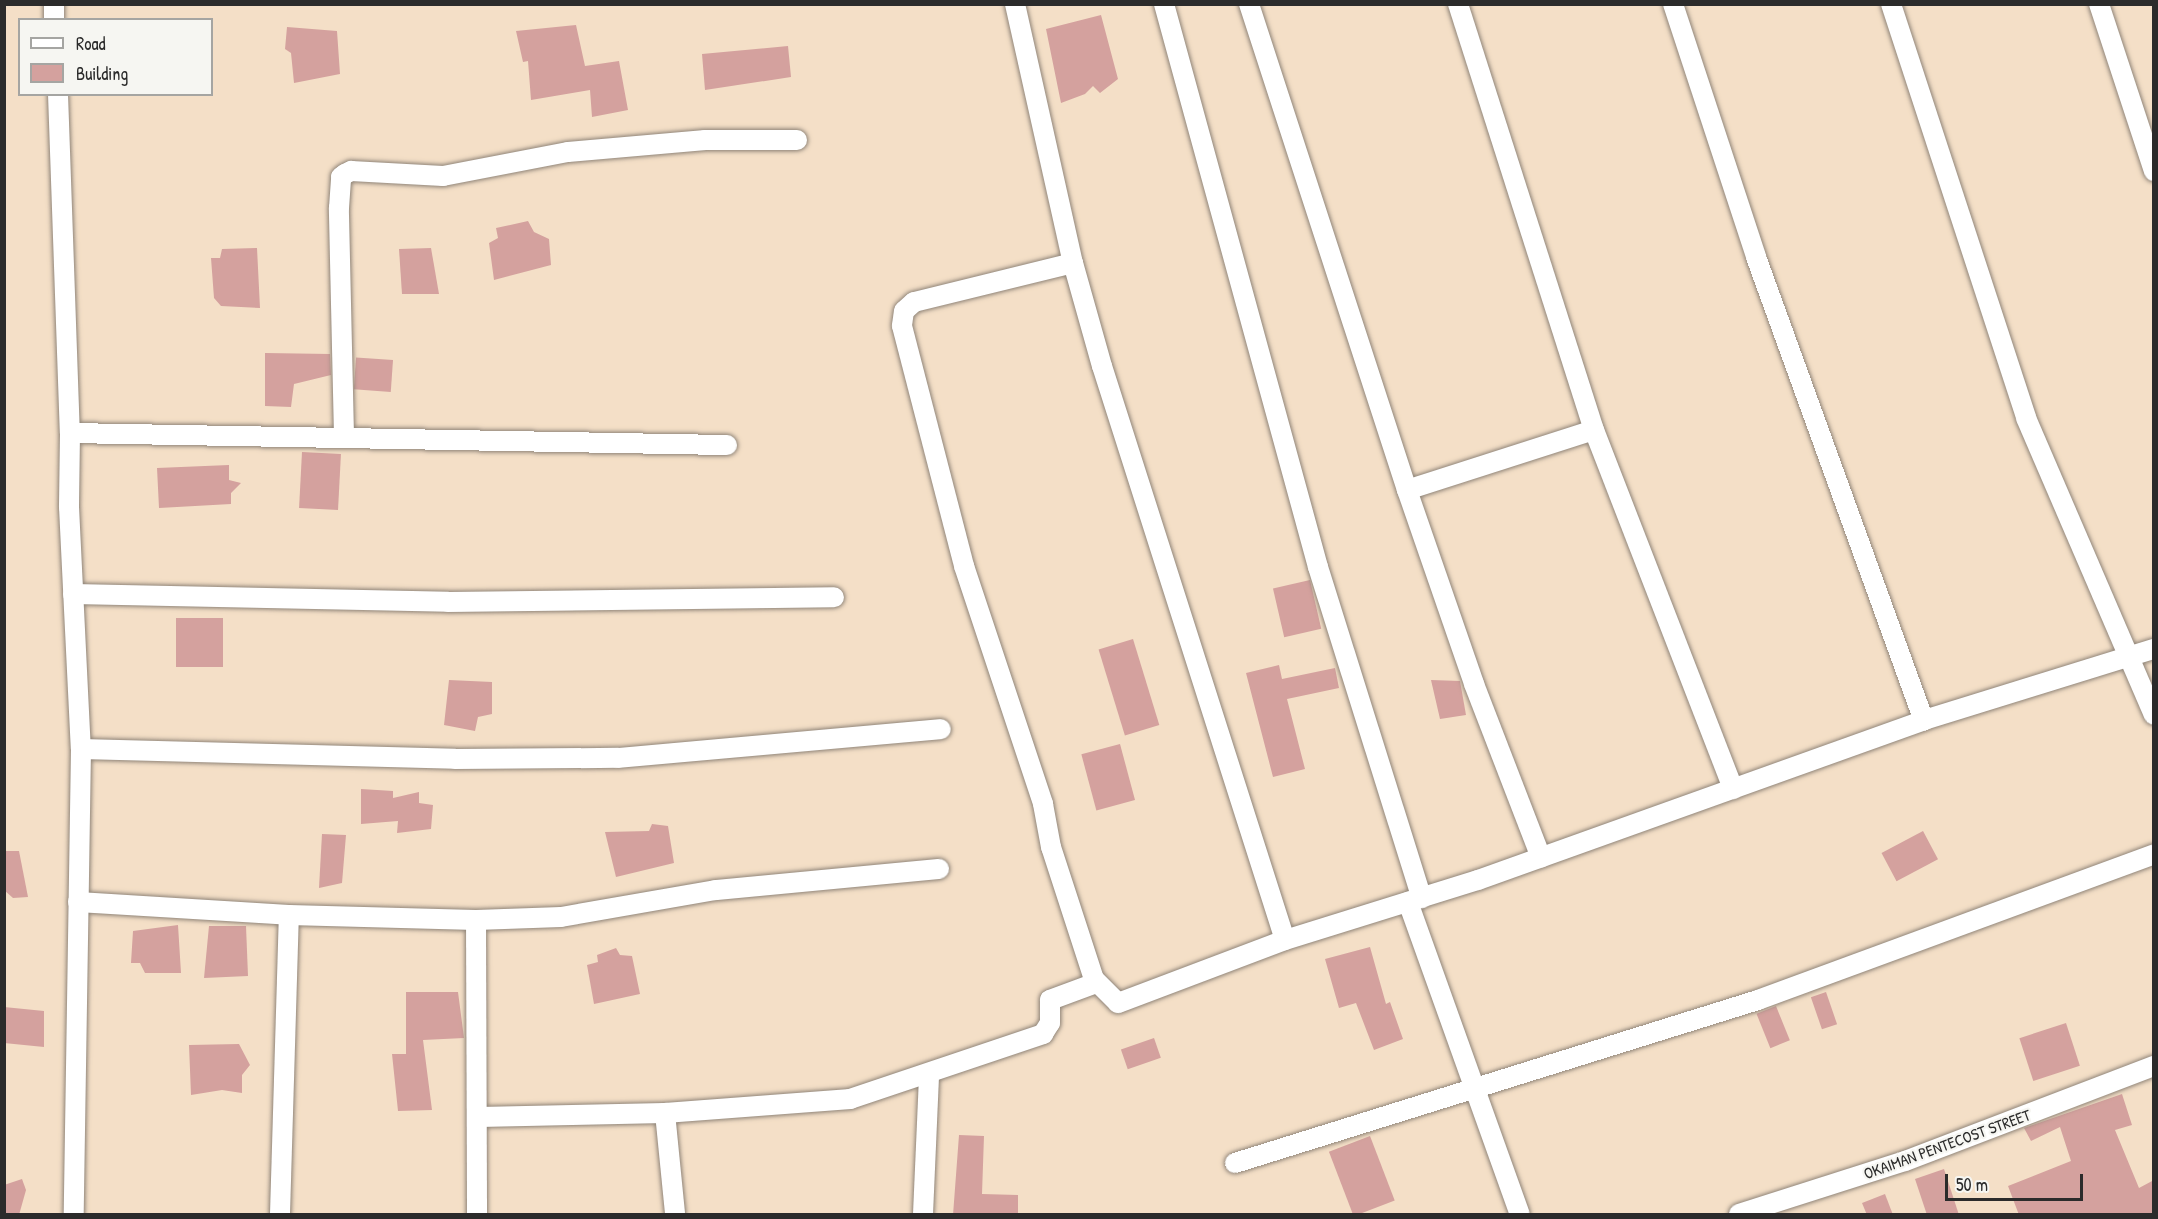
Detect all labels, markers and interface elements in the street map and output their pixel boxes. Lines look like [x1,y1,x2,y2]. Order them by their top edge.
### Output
legend [18,18,213,96]
text: Road [76,31,106,56]
text: Building [76,61,128,86]
street label: OKAIMAN PENTECOST STREET [1861,1105,2033,1183]
scale bar [1948,1162,2086,1200]
text: 50 m [1956,1172,1988,1197]

